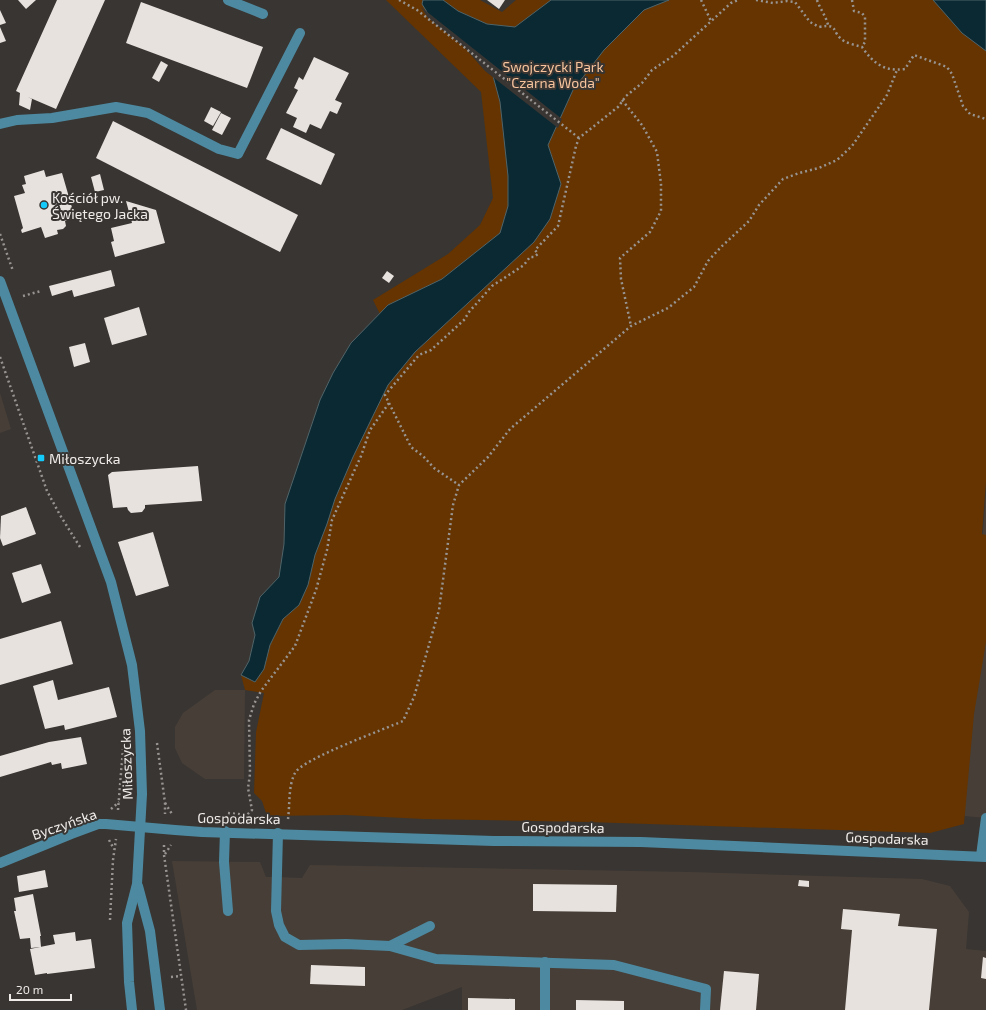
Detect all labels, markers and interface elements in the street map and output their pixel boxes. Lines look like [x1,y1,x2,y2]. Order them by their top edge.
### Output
park label: Swojczycki Park "Czarna Woda" [502,58,604,91]
place label: Kościół pw. Świętego Jacka [52,189,148,222]
marker: Kościół pw. Świętego Jacka [39,200,49,210]
place label: Miłoszycka [49,450,121,467]
marker: Miłoszycka [36,453,46,463]
street label: Miłoszycka [116,728,136,800]
street label: Byczyńska [29,805,99,843]
street label: Gospodarska [197,809,281,827]
street label: Gospodarska [521,818,605,836]
street label: Gospodarska [845,828,929,848]
scale bar [10,976,71,1002]
text: 20 m [16,982,43,996]

